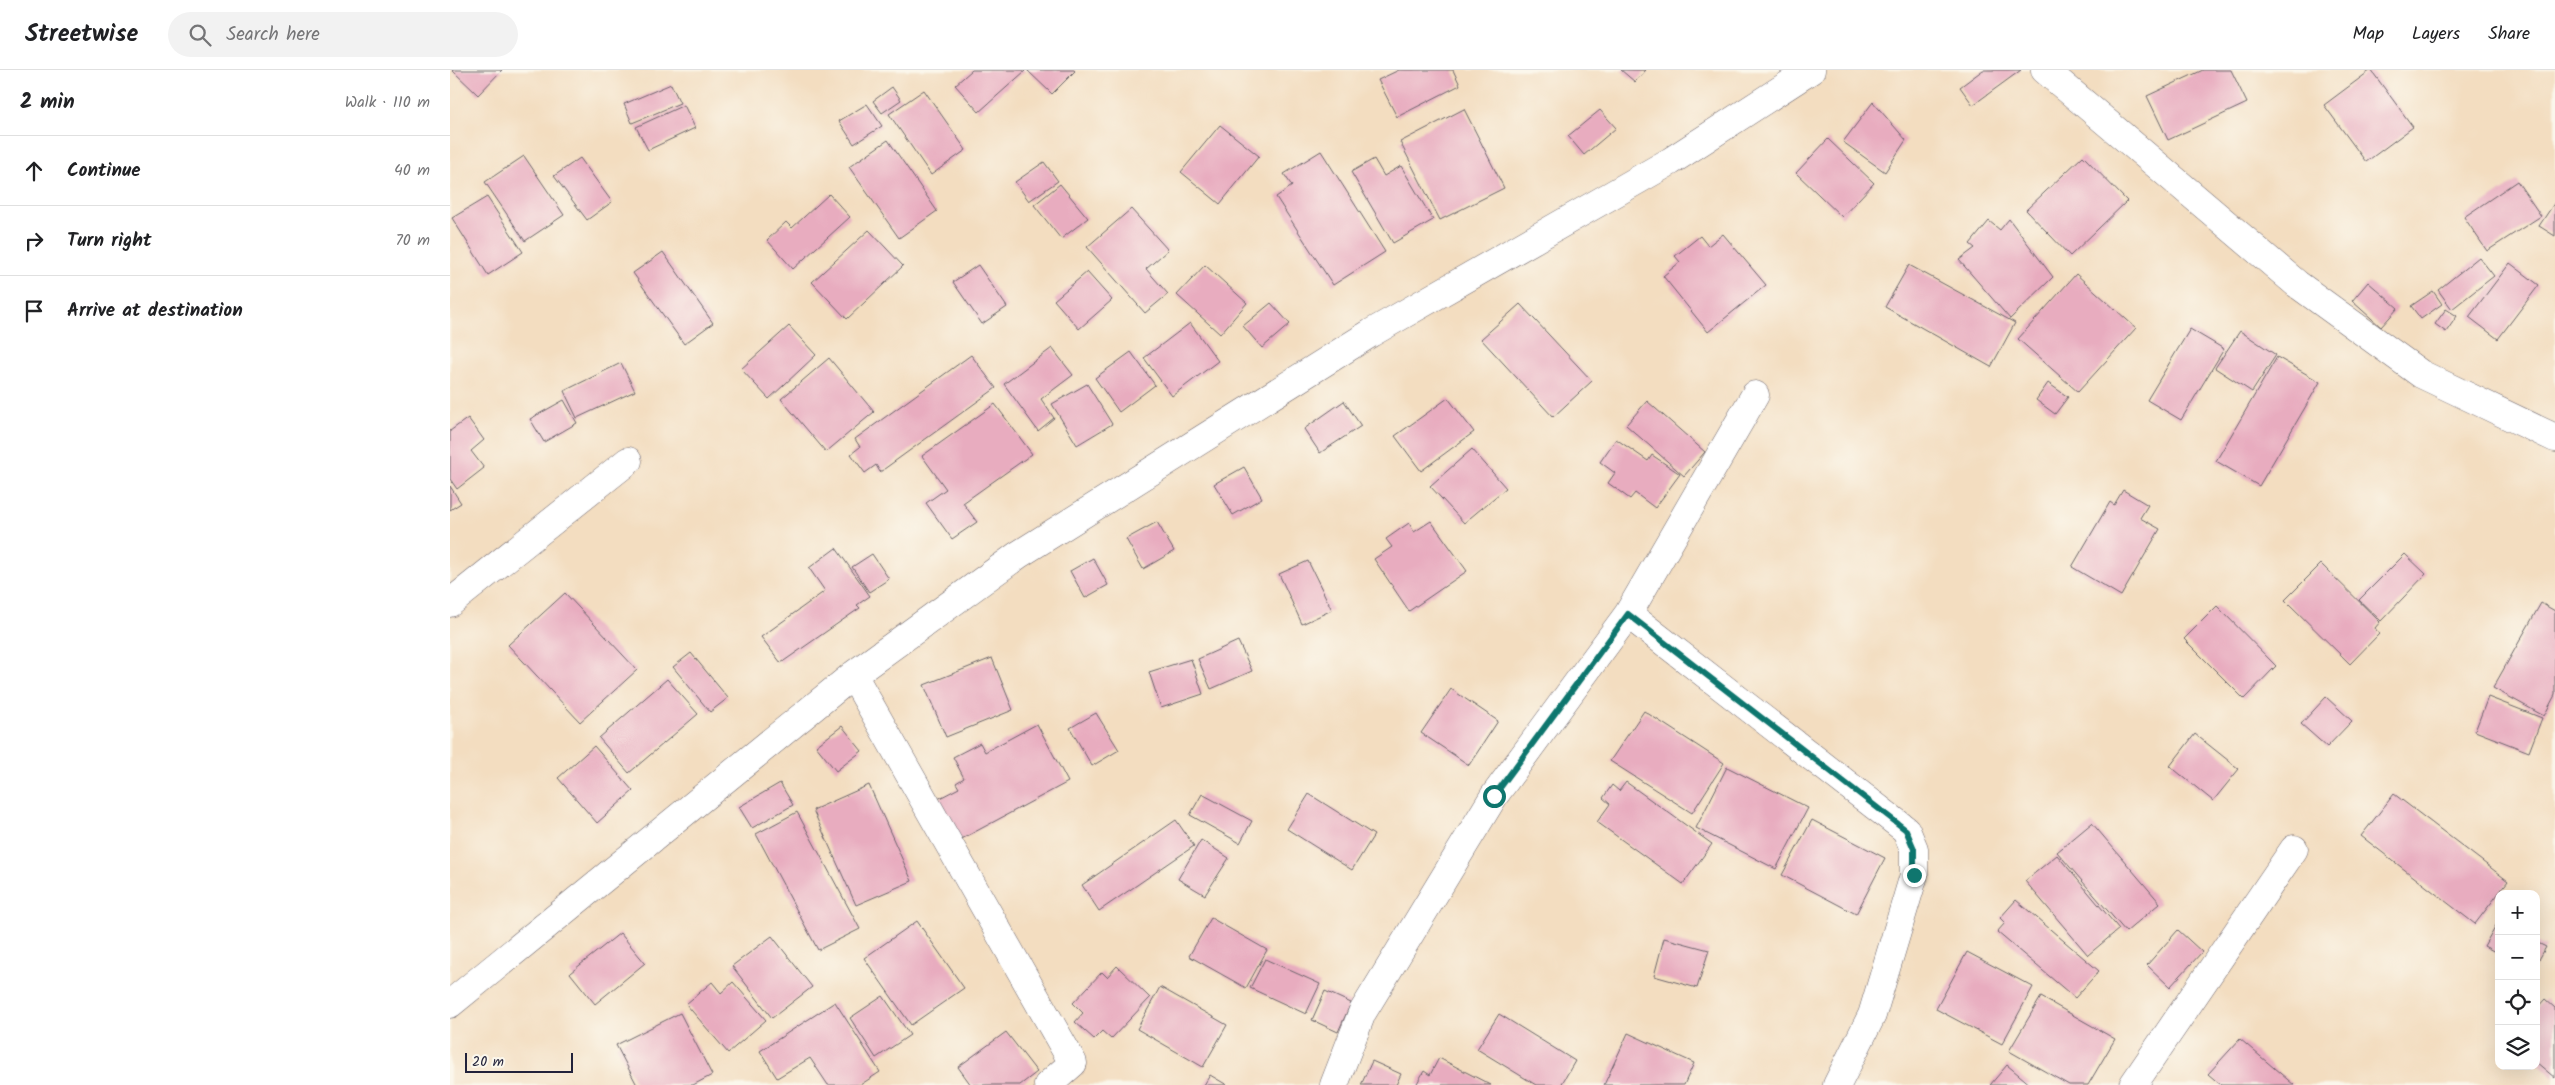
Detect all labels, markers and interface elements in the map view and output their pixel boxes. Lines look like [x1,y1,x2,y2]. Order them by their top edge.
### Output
search box [168,12,518,57]
text: Streetwise [25,15,138,54]
text: Search here [226,20,320,50]
text: Map [2353,20,2384,49]
text: Layers [2412,20,2460,49]
text: Share [2488,20,2530,49]
icon: search [186,21,214,49]
text: 2 min [20,86,75,119]
text: Walk · 110 m [345,90,430,115]
text: Continue [67,156,140,186]
icon: ahead [20,157,48,185]
text: 40 m [394,158,430,183]
text: Turn right [67,226,152,256]
icon: right [20,227,48,255]
text: 70 m [395,228,430,253]
text: Arrive at destination [67,296,243,326]
icon: arrive [20,297,48,325]
route start [1483,785,1506,808]
route end [1903,864,1926,887]
map controls [2495,890,2540,1070]
button: + [2495,890,2540,935]
button: − [2495,935,2540,980]
button: locate [2495,980,2540,1025]
button: layers [2495,1025,2540,1070]
scale bar [465,1050,572,1073]
text: 20 m [472,1051,504,1073]

